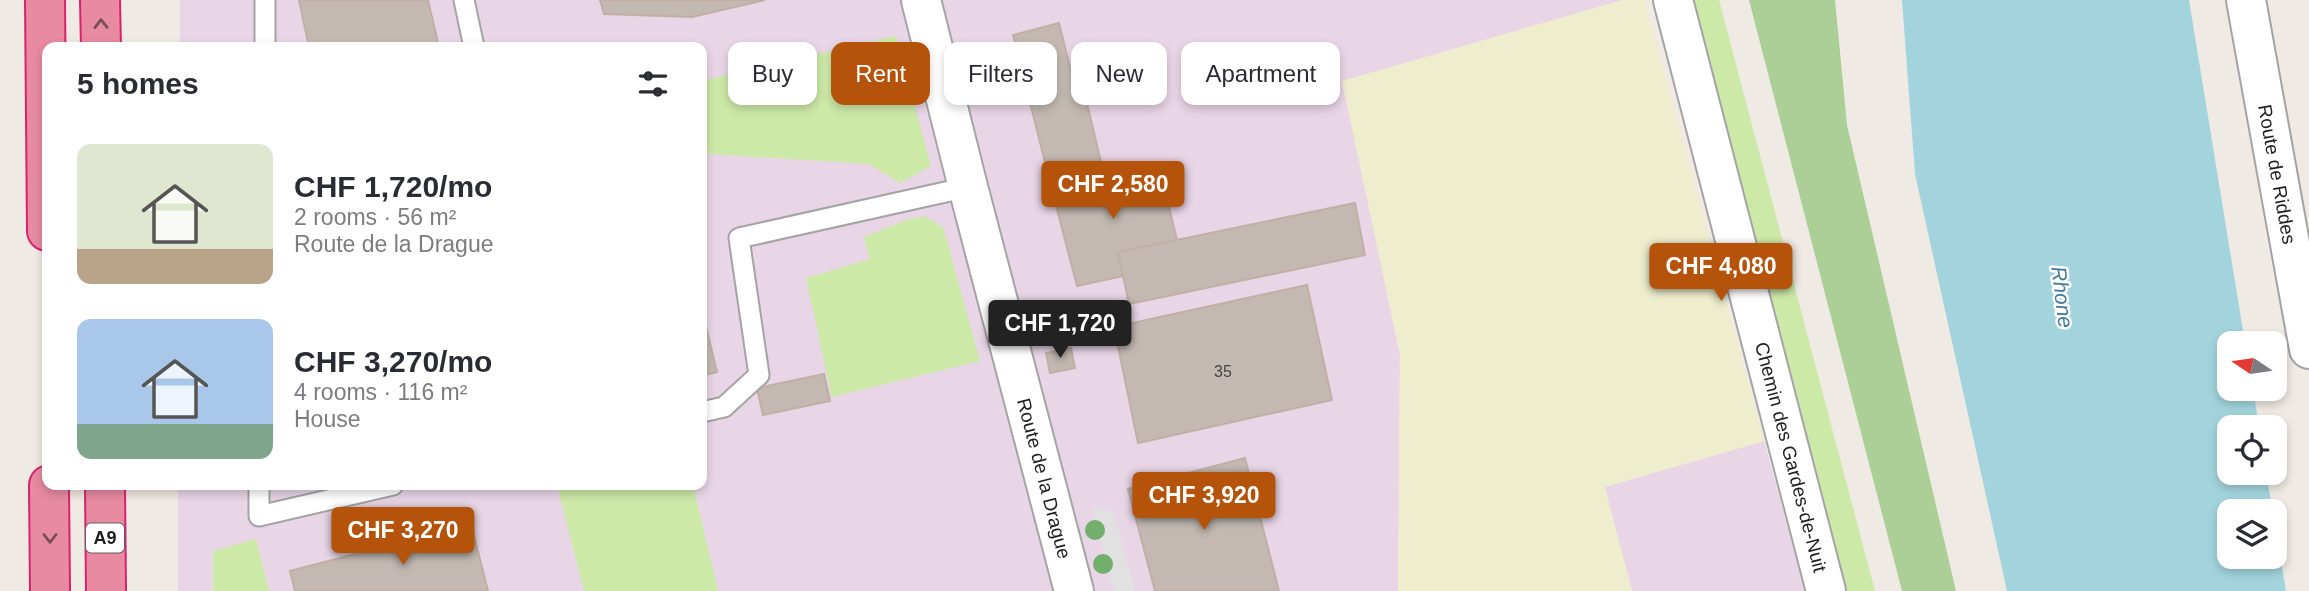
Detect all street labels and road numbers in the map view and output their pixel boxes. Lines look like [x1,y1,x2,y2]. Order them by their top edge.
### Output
street label: Route de Riddes [2254,103,2300,246]
street label: Chemin des Gardes-de-Nuit [1751,340,1831,575]
street label: Route de la Drague [1013,396,1075,561]
road number: A9 [86,524,124,552]

